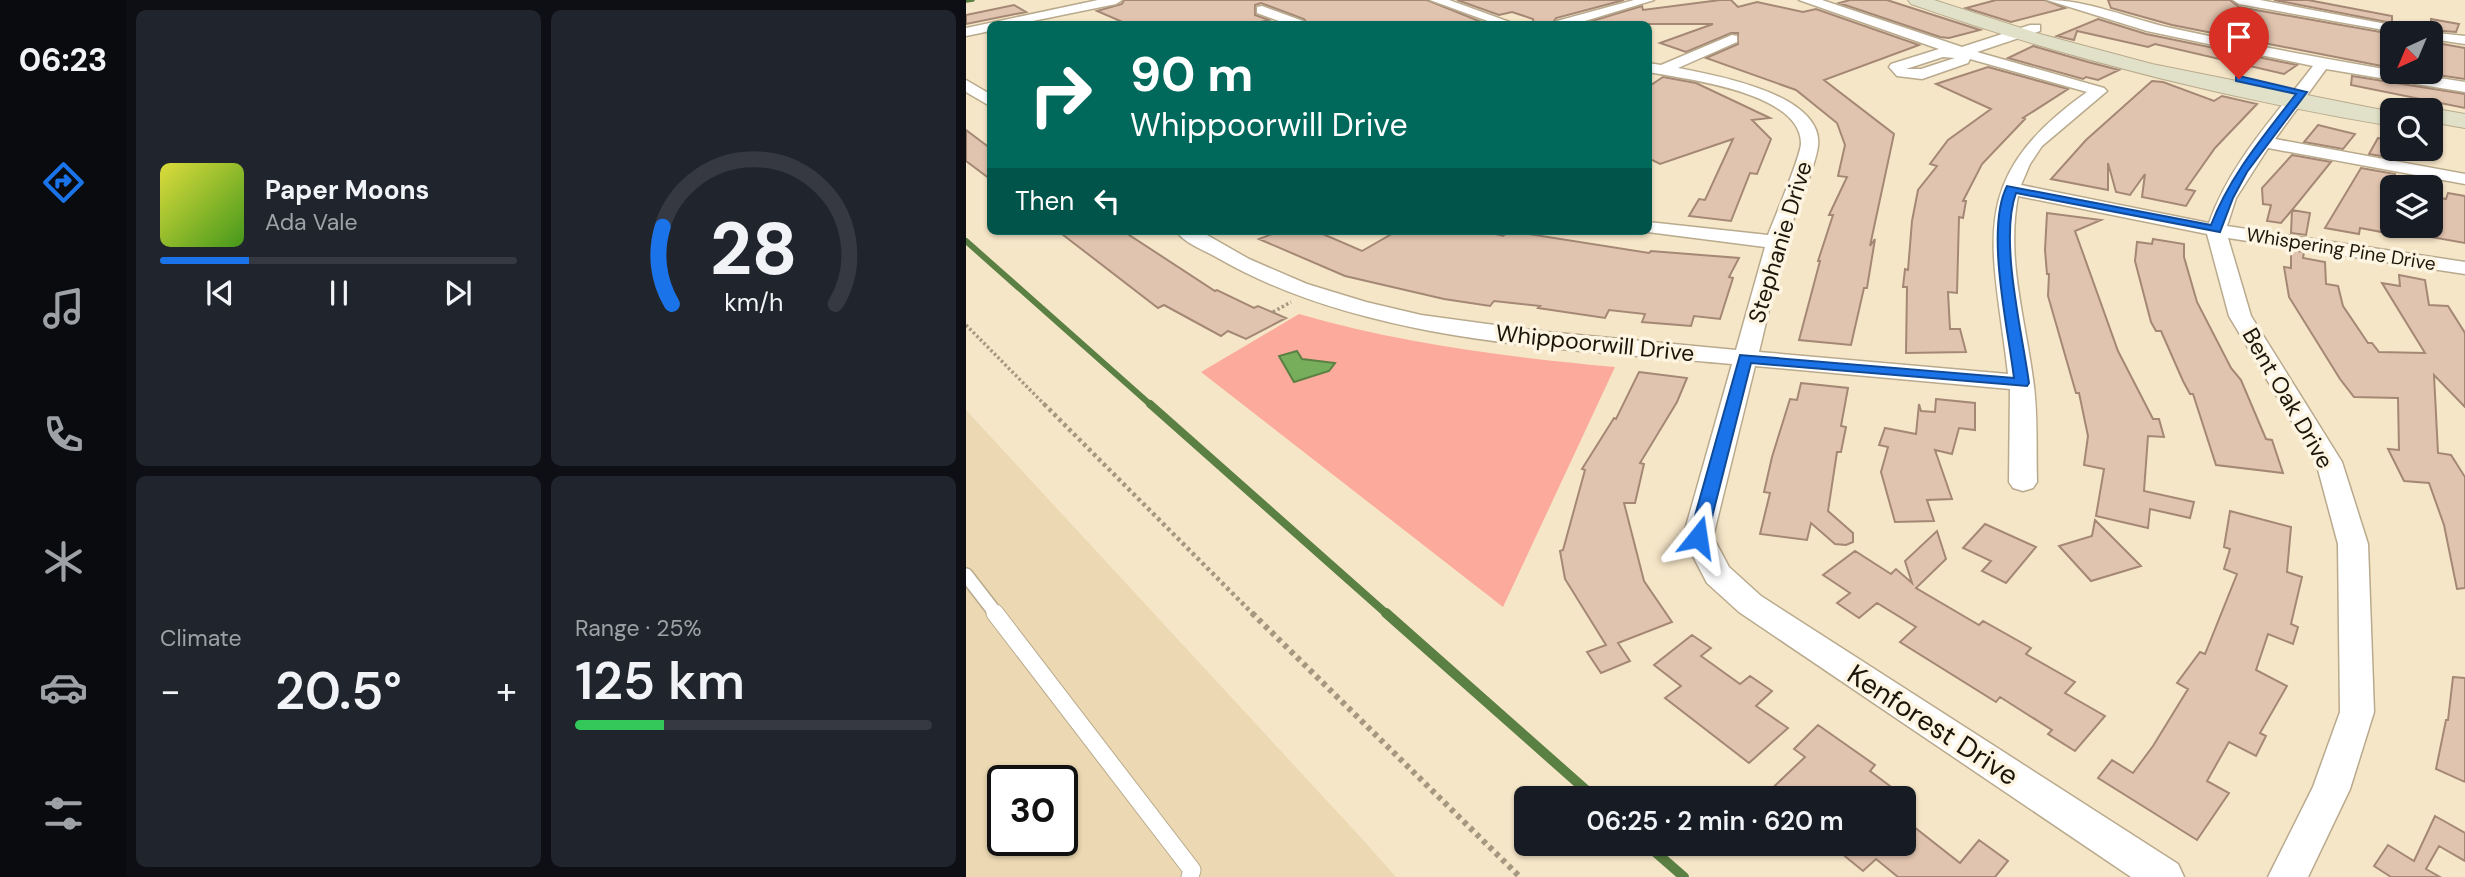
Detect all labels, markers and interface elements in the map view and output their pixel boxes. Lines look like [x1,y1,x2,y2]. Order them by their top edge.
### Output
pin [2209,7,2269,79]
icon: arrive [2220,18,2258,56]
north arrow [2380,21,2443,84]
map controls [2380,21,2443,238]
text: 06:23 [19,39,107,81]
text: 90 m [1130,42,1253,106]
icon: right [1015,49,1106,140]
button: search [2380,98,2443,161]
text: Whippoorwill Drive [1130,104,1408,146]
street label: Stephanie Drive [1741,157,1819,327]
icon: directions [39,158,88,207]
text: Paper Moons [265,173,429,207]
button: layers [2380,175,2443,238]
icon: left [1088,182,1126,220]
text: Then [1015,184,1074,218]
text: 28 [710,202,797,297]
text: Ada Vale [265,207,358,237]
street label: Whispering Pine Drive [2244,222,2438,276]
icon: previous [201,274,239,312]
icon: pause [320,274,358,312]
icon: next [439,274,477,312]
icon: music [39,284,88,333]
text: km/h [724,286,783,319]
street label: Whippoorwill Drive [1494,318,1696,368]
street label: Bent Oak Drive [2236,322,2340,474]
icon: phone [39,410,88,459]
position arrow [1661,500,1735,574]
icon: climate [39,537,88,586]
text: Range · 25% [575,613,702,643]
text: Climate [160,623,242,653]
text: 125 km [575,647,745,715]
street label: Kenforest Drive [1840,656,2026,794]
text: 20.5° [275,657,402,725]
icon: car [39,663,88,712]
text: − [160,666,181,716]
text: + [496,666,517,716]
speed limit sign: 30 [987,765,1078,856]
icon: filters [39,789,88,838]
text: 06:25 · 2 min · 620 m [1586,804,1844,838]

